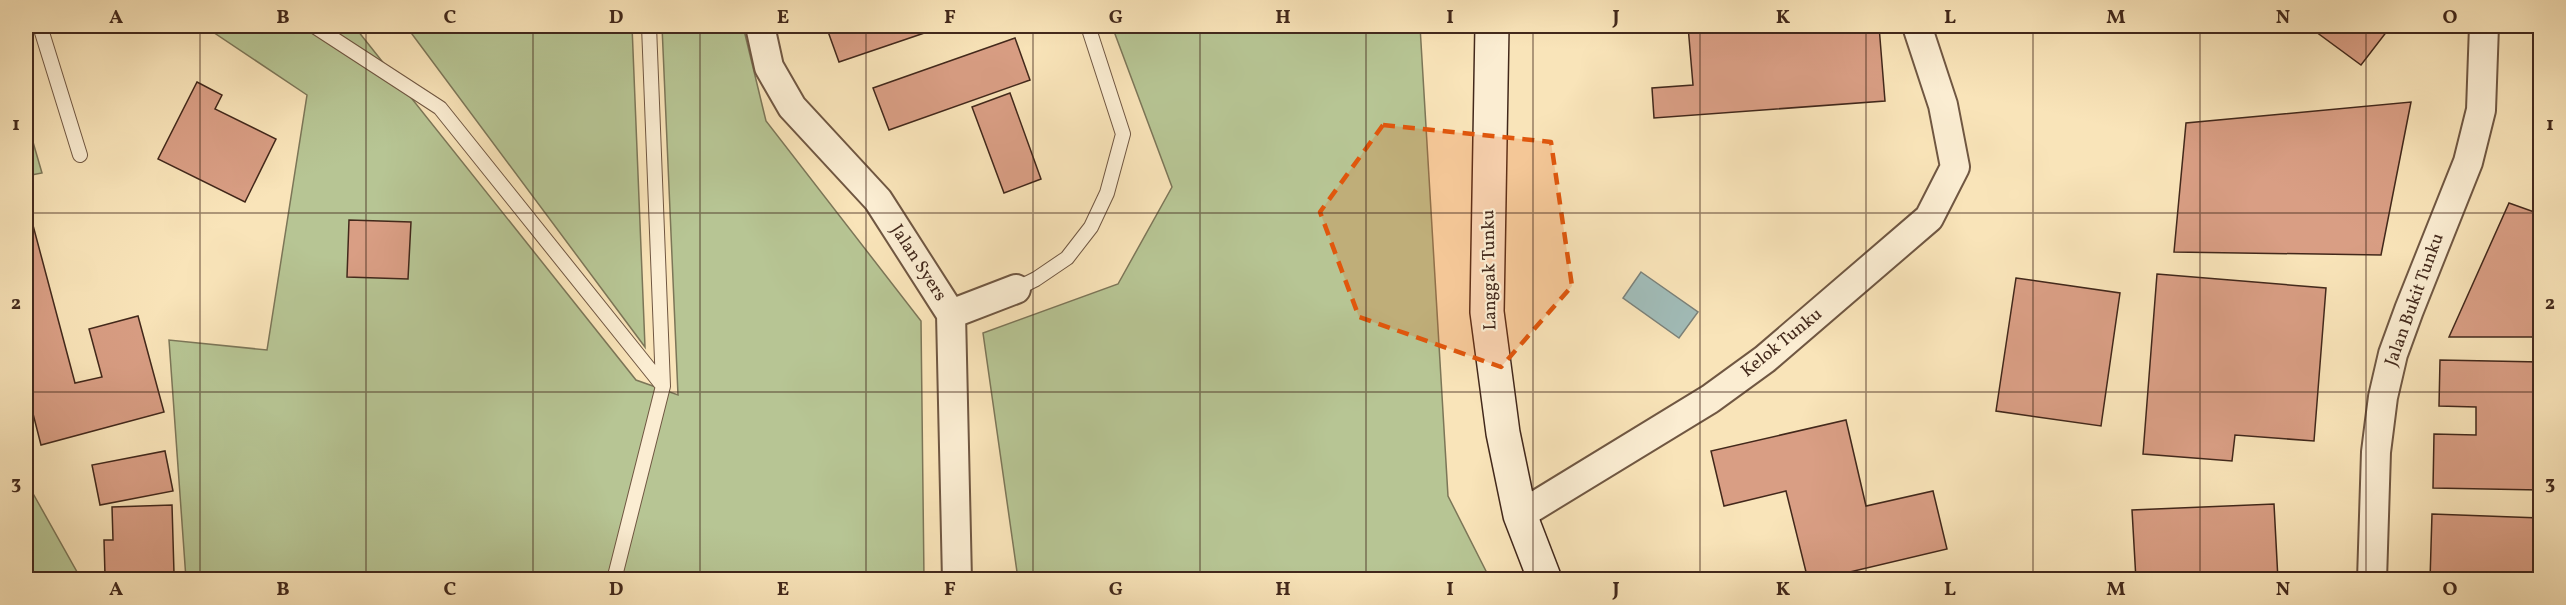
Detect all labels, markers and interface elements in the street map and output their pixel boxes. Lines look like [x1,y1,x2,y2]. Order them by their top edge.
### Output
text: A [109,4,123,32]
text: B [276,4,290,32]
text: C [444,4,457,32]
text: D [609,4,623,32]
text: E [777,4,789,32]
text: F [944,4,956,32]
text: G [1109,4,1123,32]
text: H [1275,4,1291,32]
text: I [1446,4,1454,32]
text: J [1611,4,1620,32]
text: K [1776,4,1791,32]
text: L [1944,4,1956,32]
text: M [2106,4,2126,32]
text: N [2276,4,2290,32]
text: O [2443,4,2458,32]
text: 1 [12,111,20,139]
text: 1 [2546,111,2554,139]
street label: Langgak Tunku [1476,210,1504,330]
street label: Jalan Syers [884,220,952,306]
street label: Jalan Bukit Tunku [2379,230,2451,370]
text: 2 [11,290,21,318]
text: 2 [2545,290,2555,318]
street label: Kelok Tunku [1736,302,1828,384]
text: 3 [11,470,21,498]
text: 3 [2545,470,2555,498]
text: A [109,576,123,604]
text: B [276,576,290,604]
text: C [444,576,457,604]
text: D [609,576,623,604]
text: E [777,576,789,604]
text: F [944,576,956,604]
text: G [1109,576,1123,604]
text: H [1275,576,1291,604]
text: I [1446,576,1454,604]
text: J [1611,576,1620,604]
text: K [1776,576,1791,604]
text: L [1944,576,1956,604]
text: M [2106,576,2126,604]
text: N [2276,576,2290,604]
text: O [2443,576,2458,604]

